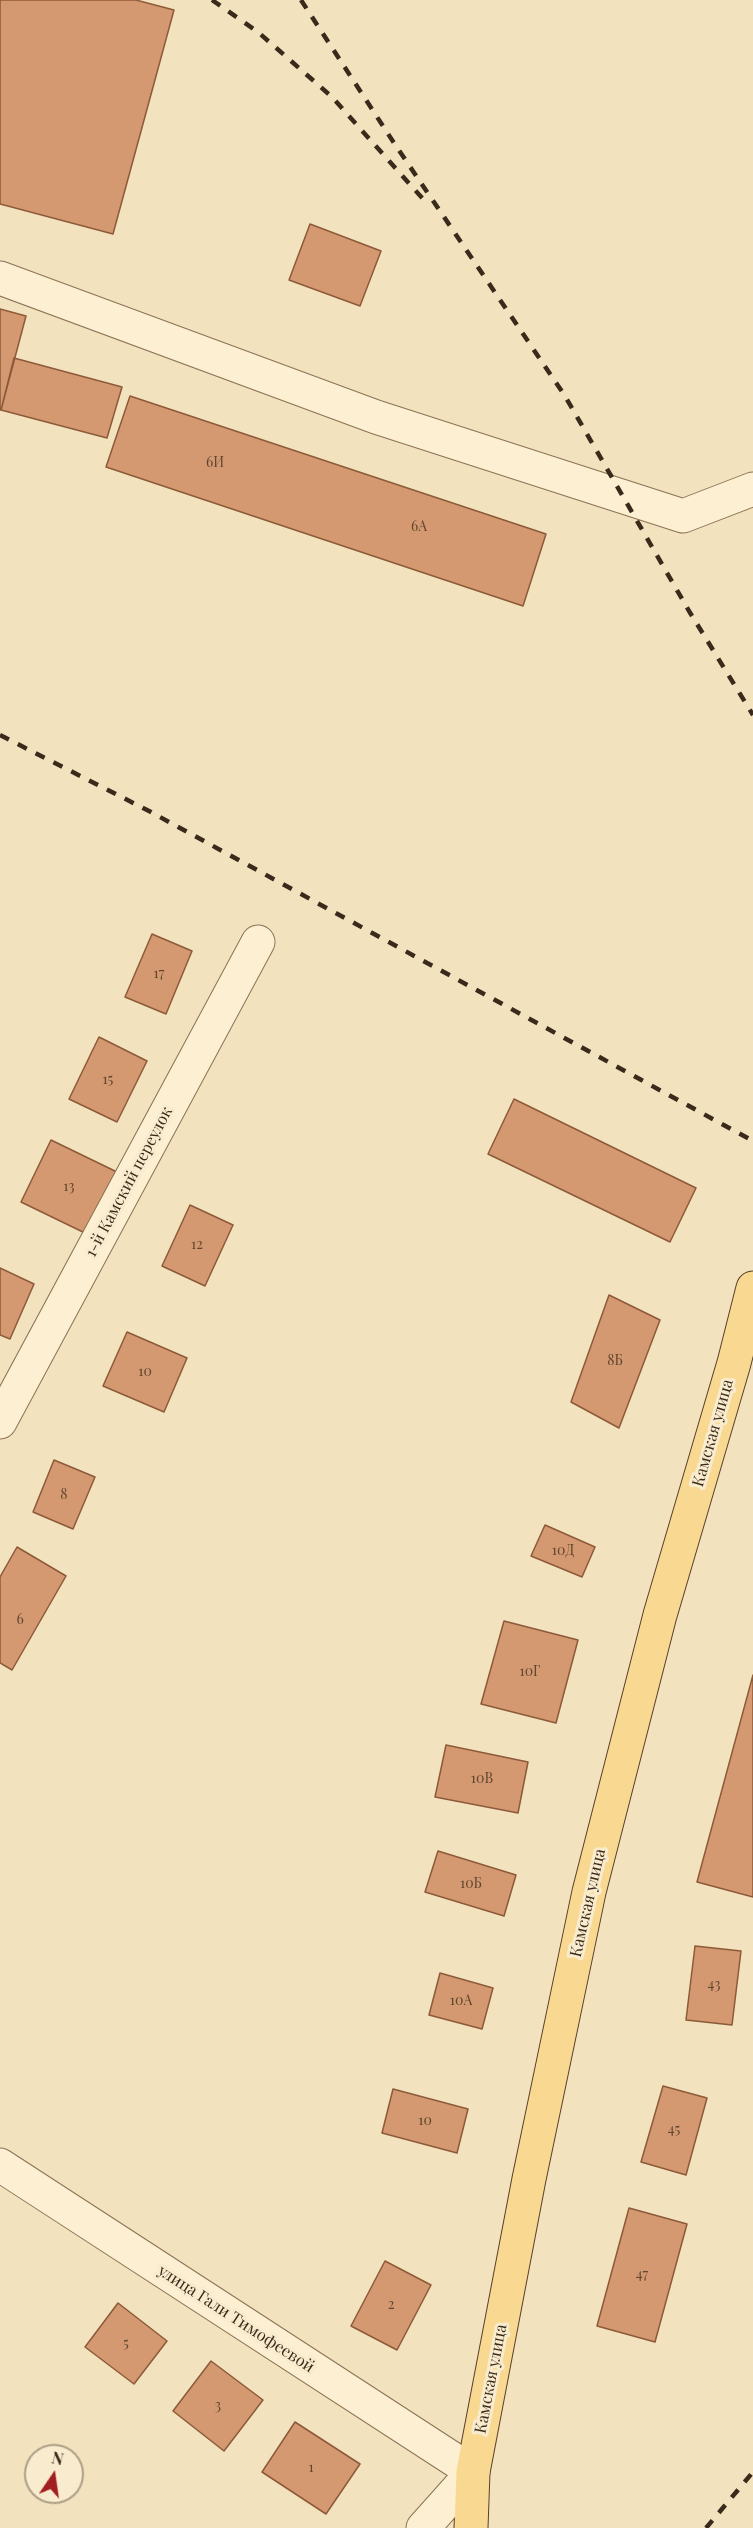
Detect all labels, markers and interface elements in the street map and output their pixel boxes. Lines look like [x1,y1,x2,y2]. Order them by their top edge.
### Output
house number: 6И [206,455,224,471]
house number: 6А [411,519,427,535]
house number: 17 [154,966,164,982]
house number: 15 [103,1072,113,1088]
street label: 1-й Камский переулок [81,1104,177,1260]
house number: 13 [63,1179,75,1195]
house number: 12 [191,1237,203,1253]
house number: 8Б [607,1353,623,1369]
house number: 10 [138,1364,152,1380]
street label: Камская улица [688,1377,738,1489]
house number: 8 [60,1487,68,1503]
house number: 10Д [552,1543,574,1559]
house number: 6 [16,1612,24,1628]
house number: 10Г [520,1664,540,1680]
house number: 10В [471,1771,493,1787]
street label: Камская улица [566,1847,610,1959]
house number: 10Б [460,1876,482,1892]
house number: 43 [708,1977,720,1993]
house number: 10А [450,1993,472,2009]
house number: 10 [418,2113,432,2129]
house number: 45 [668,2122,680,2138]
street label: улица Гали Тимофеевой [154,2261,318,2377]
house number: 47 [636,2267,648,2283]
house number: 2 [388,2297,394,2313]
street label: Камская улица [471,2323,511,2435]
house number: 5 [123,2336,129,2352]
house number: 3 [215,2398,221,2414]
north arrow [24,2444,84,2504]
text: N [50,2446,66,2469]
house number: 1 [308,2460,314,2476]

